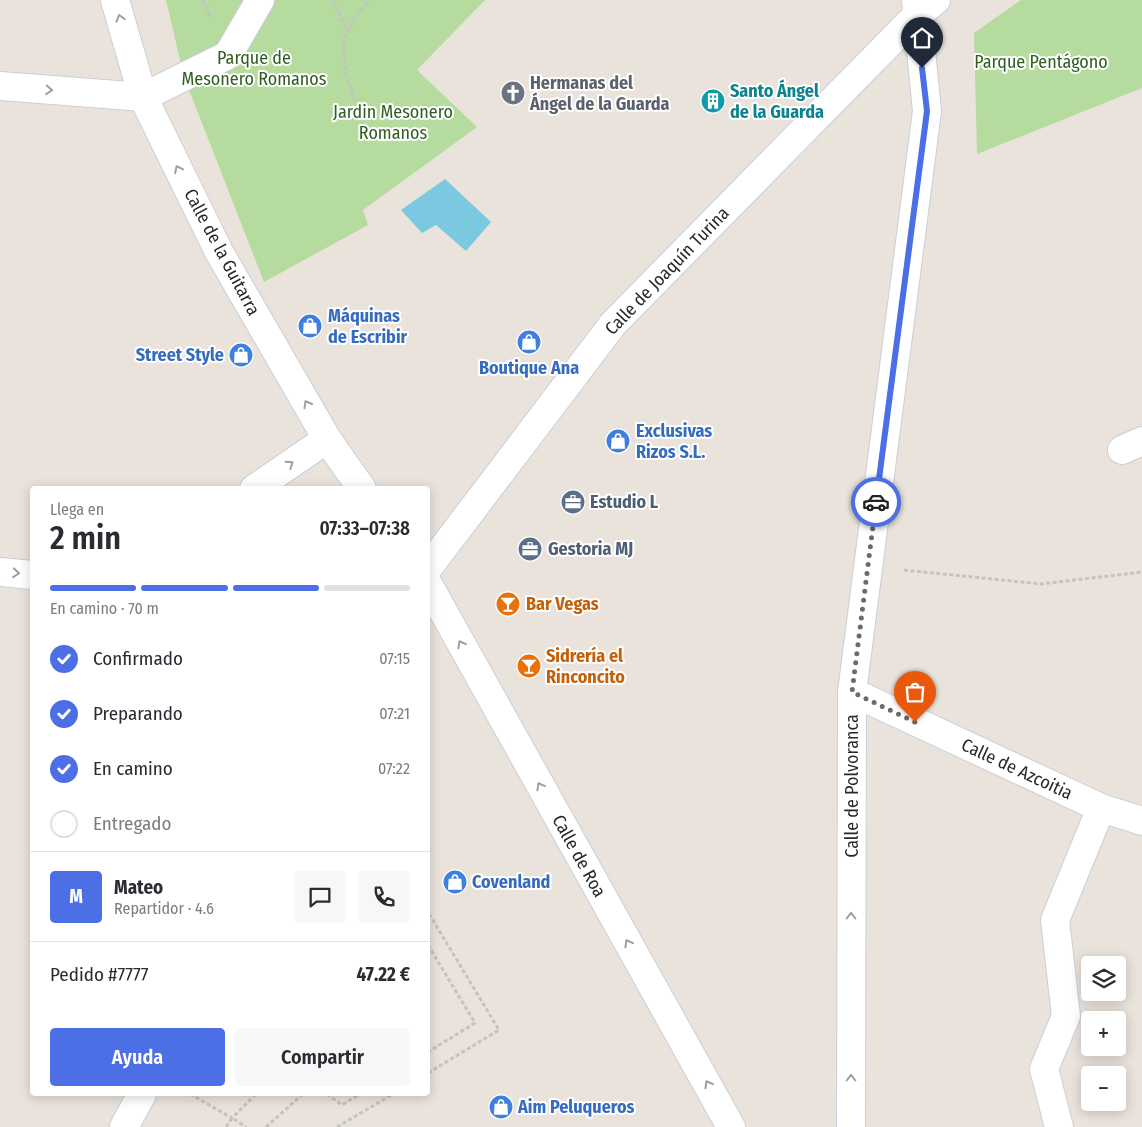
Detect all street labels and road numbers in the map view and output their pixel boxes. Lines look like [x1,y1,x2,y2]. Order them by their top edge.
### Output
street label: Calle de la Guitarra [179,185,265,319]
street label: Calle de Joaquín Turina [600,202,734,340]
street label: Calle de Polvoranca [841,714,863,858]
street label: Calle de Azcoitia [958,734,1076,804]
street label: Calle de Roa [547,811,611,901]

